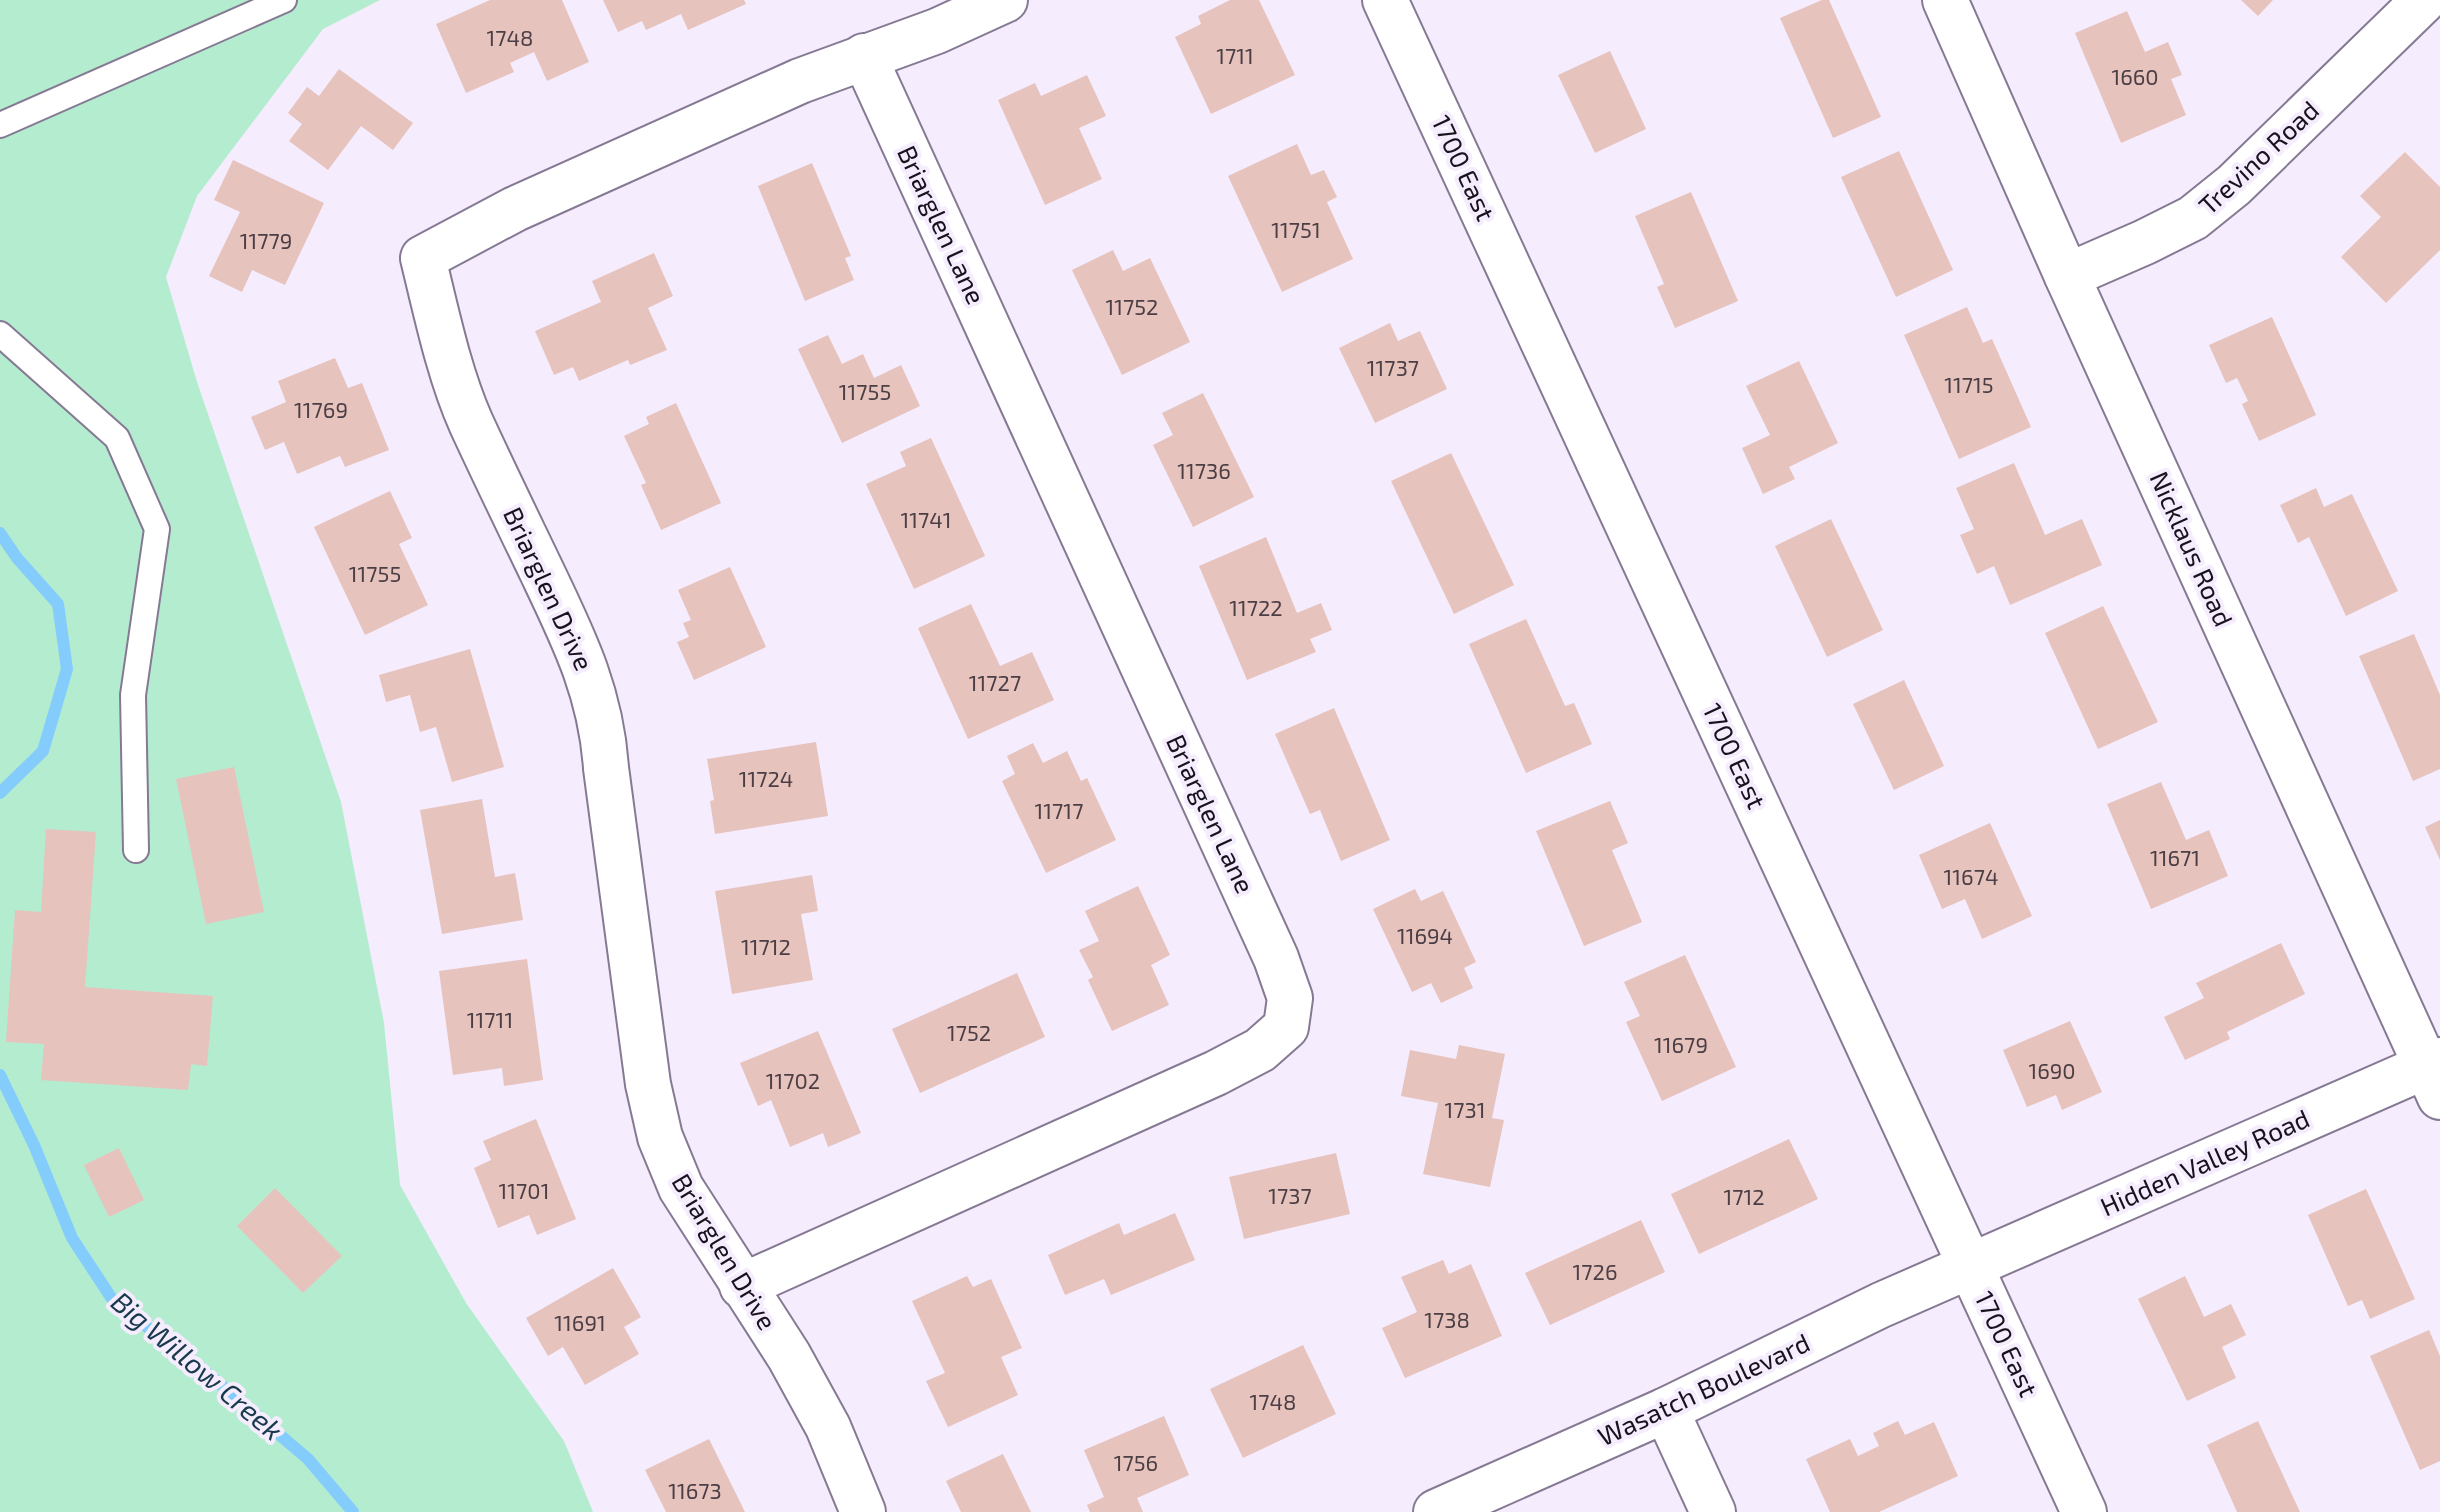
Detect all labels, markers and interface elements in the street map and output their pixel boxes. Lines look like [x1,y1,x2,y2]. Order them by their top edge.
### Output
house number: 1748 [487,24,533,50]
house number: 1711 [1216,42,1254,68]
house number: 1660 [2111,63,2159,89]
street label: Trevino Road [2192,94,2324,220]
street label: 1700 East [1426,110,1502,225]
street label: Briarglen Lane [892,140,993,309]
house number: 11751 [1271,216,1321,242]
house number: 11779 [240,227,292,253]
house number: 11752 [1106,293,1158,319]
house number: 11737 [1367,354,1419,380]
house number: 11715 [1944,371,1994,397]
house number: 11755 [839,378,891,404]
house number: 11769 [294,396,348,422]
house number: 11736 [1177,457,1231,483]
street label: Nicklaus Road [2144,466,2240,631]
street label: Briarglen Drive [498,502,601,675]
house number: 11741 [900,506,952,532]
house number: 11755 [349,560,401,586]
house number: 11722 [1229,594,1283,620]
house number: 11727 [969,669,1021,695]
street label: 1700 East [1697,698,1773,813]
street label: Briarglen Lane [1161,729,1262,898]
house number: 11724 [739,765,793,791]
house number: 11717 [1035,797,1083,823]
house number: 11671 [2150,844,2200,870]
house number: 11674 [1944,863,1998,889]
house number: 11694 [1397,922,1453,948]
house number: 11712 [741,933,791,959]
house number: 11711 [467,1006,513,1032]
house number: 1752 [947,1019,991,1045]
house number: 11679 [1654,1031,1708,1057]
house number: 1690 [2028,1057,2076,1083]
house number: 11702 [766,1067,820,1093]
house number: 1731 [1444,1096,1486,1122]
street label: Hidden Valley Road [2095,1102,2314,1222]
street label: Briarglen Drive [667,1168,784,1335]
house number: 11701 [499,1177,549,1203]
house number: 1737 [1268,1182,1312,1208]
house number: 1712 [1723,1183,1765,1209]
house number: 1726 [1573,1258,1617,1284]
water label: Big Willow Creek [105,1284,290,1447]
street label: 1700 East [1969,1286,2045,1401]
house number: 1738 [1424,1306,1470,1332]
house number: 11691 [554,1309,606,1335]
street label: Wasatch Boulevard [1593,1326,1814,1451]
house number: 1748 [1250,1388,1296,1414]
house number: 1756 [1114,1449,1158,1475]
house number: 11673 [668,1477,722,1503]

